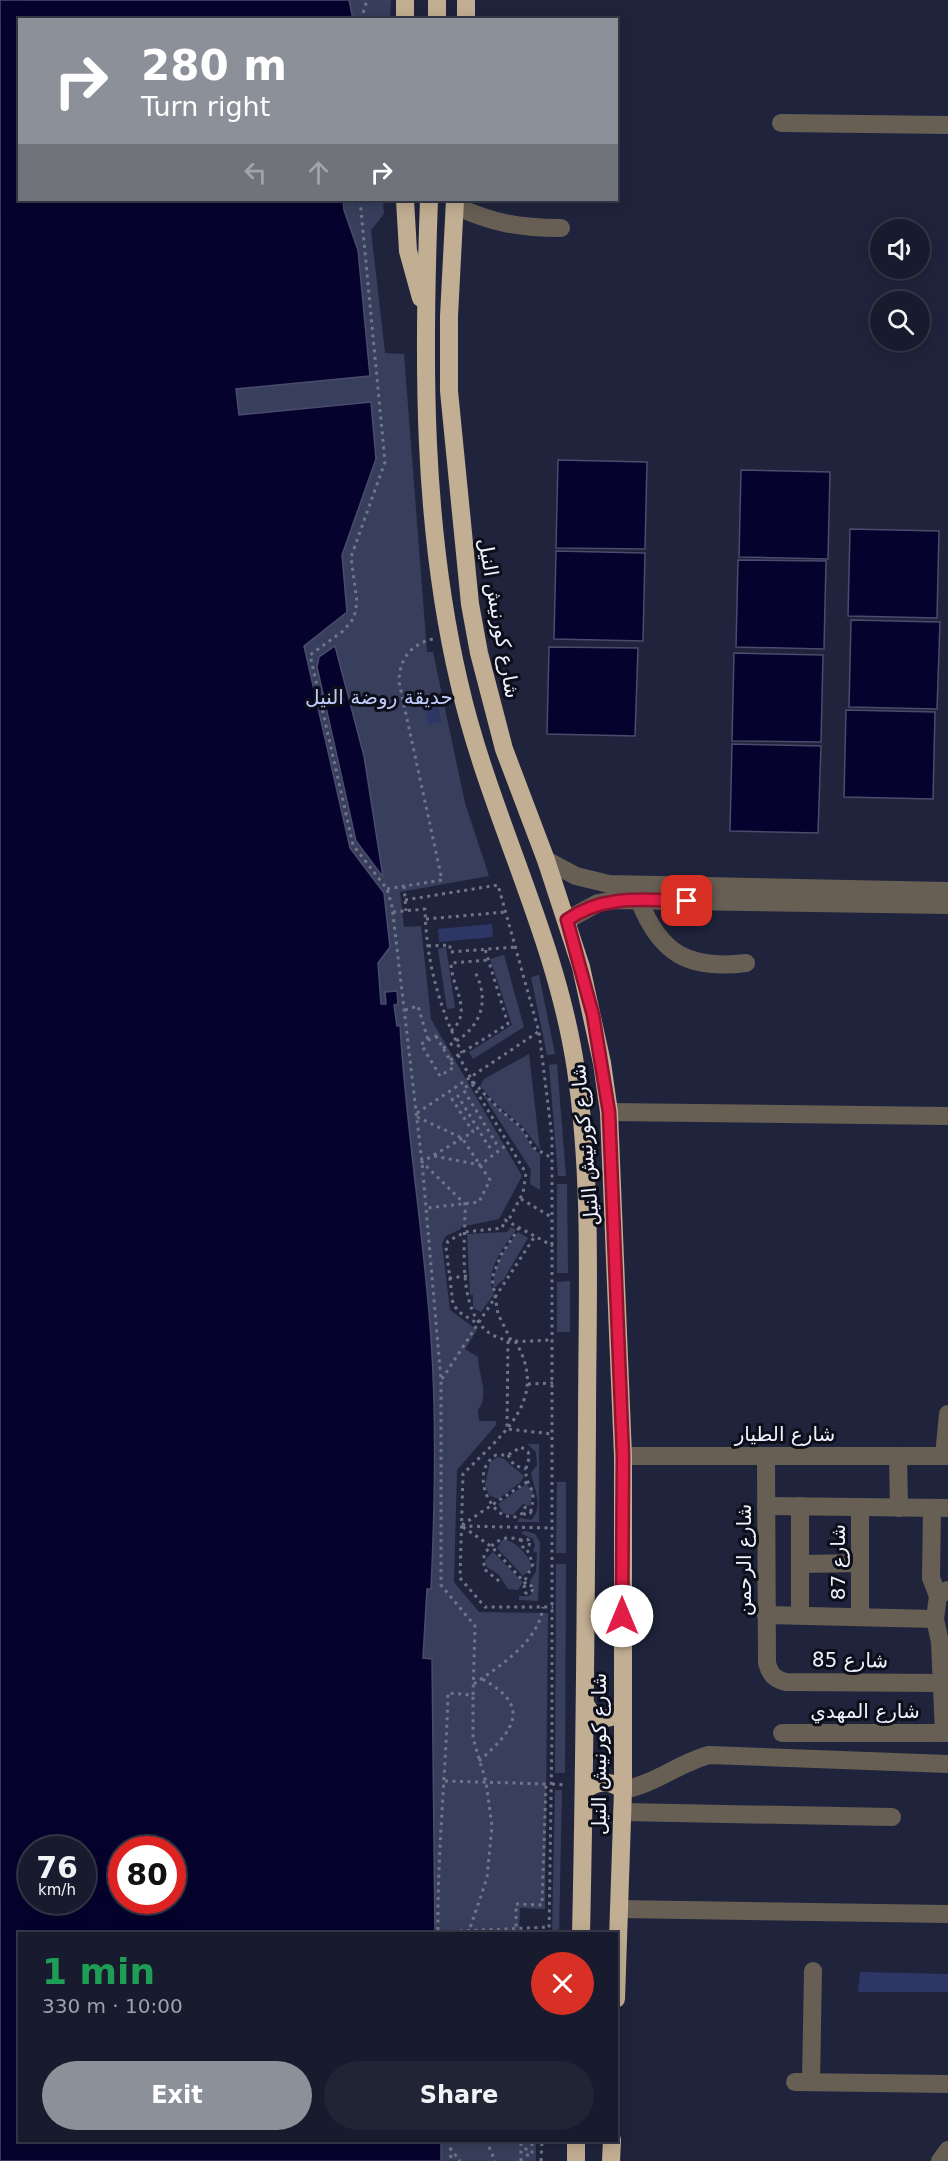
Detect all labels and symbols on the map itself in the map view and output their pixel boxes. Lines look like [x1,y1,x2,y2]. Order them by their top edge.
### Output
street label: شارع كورنيش النيل [473,536,525,700]
park label: حديقة روضة النيل [305,685,453,709]
pin [661,875,712,926]
street label: شارع كورنيش النيل [566,1063,604,1227]
street label: شارع الطيار [734,1422,835,1446]
street label: شارع الرحمن [732,1504,756,1616]
street label: شارع 87 [826,1524,850,1600]
position arrow [590,1584,654,1648]
street label: شارع 85 [812,1647,888,1673]
street label: شارع كورنيش النيل [587,1673,611,1835]
street label: شارع المهدي [810,1699,920,1724]
speed limit sign: 80 [108,1836,186,1914]

